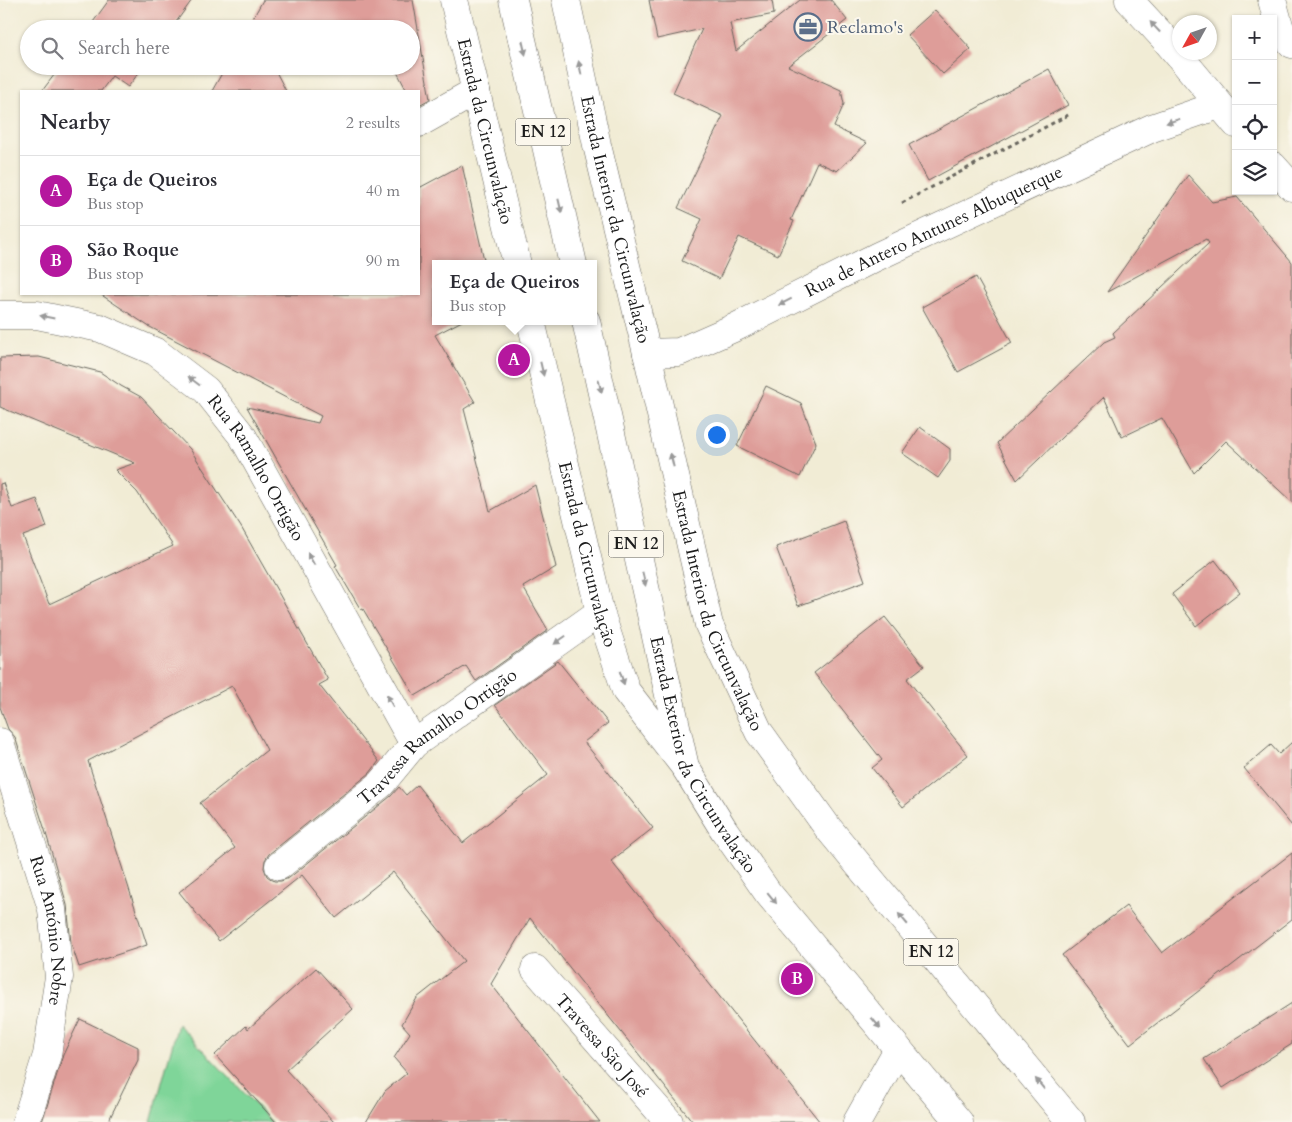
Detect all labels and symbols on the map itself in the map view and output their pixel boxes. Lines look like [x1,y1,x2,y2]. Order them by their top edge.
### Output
office icon: Reclamo's [793,12,823,42]
place label: Reclamo's [827,15,903,40]
north arrow [1172,15,1217,60]
one-way arrow [1149,22,1161,34]
street label: Estrada da Circunvalação [451,36,520,227]
one-way arrow [520,40,528,55]
one-way arrow [576,60,584,75]
street label: Estrada Interior da Circunvalação [574,93,657,346]
one-way arrow [1165,117,1180,125]
road number: EN 12 [516,118,570,146]
street label: Rua de Antero Antunes Albuquerque [801,159,1067,303]
one-way arrow [556,199,564,214]
one-way arrow [778,298,792,306]
one-way arrow [40,313,55,321]
pin: A [498,341,530,379]
one-way arrow [538,361,546,376]
one-way arrow [187,376,201,386]
one-way arrow [597,378,605,394]
street label: Rua Ramalho Ortigão [202,389,311,546]
your location [704,422,730,448]
one-way arrow [668,453,676,468]
street label: Estrada da Circunvalação [552,459,623,650]
street label: Estrada Interior da Circunvalação [666,488,769,735]
road number: EN 12 [608,530,664,558]
one-way arrow [307,552,315,567]
one-way arrow [640,571,648,586]
street label: Estrada Exterior da Circunvalação [644,634,763,878]
one-way arrow [554,635,567,645]
street label: Travessa Ramalho Ortigão [352,662,522,811]
one-way arrow [618,671,626,686]
one-way arrow [386,694,394,709]
street label: Rua António Nobre [24,852,72,1008]
one-way arrow [767,891,778,904]
one-way arrow [897,913,908,926]
road number: EN 12 [904,939,958,966]
pin: B [781,960,813,998]
street label: Travessa São José [550,988,655,1103]
one-way arrow [870,1017,881,1029]
one-way arrow [1034,1079,1046,1091]

